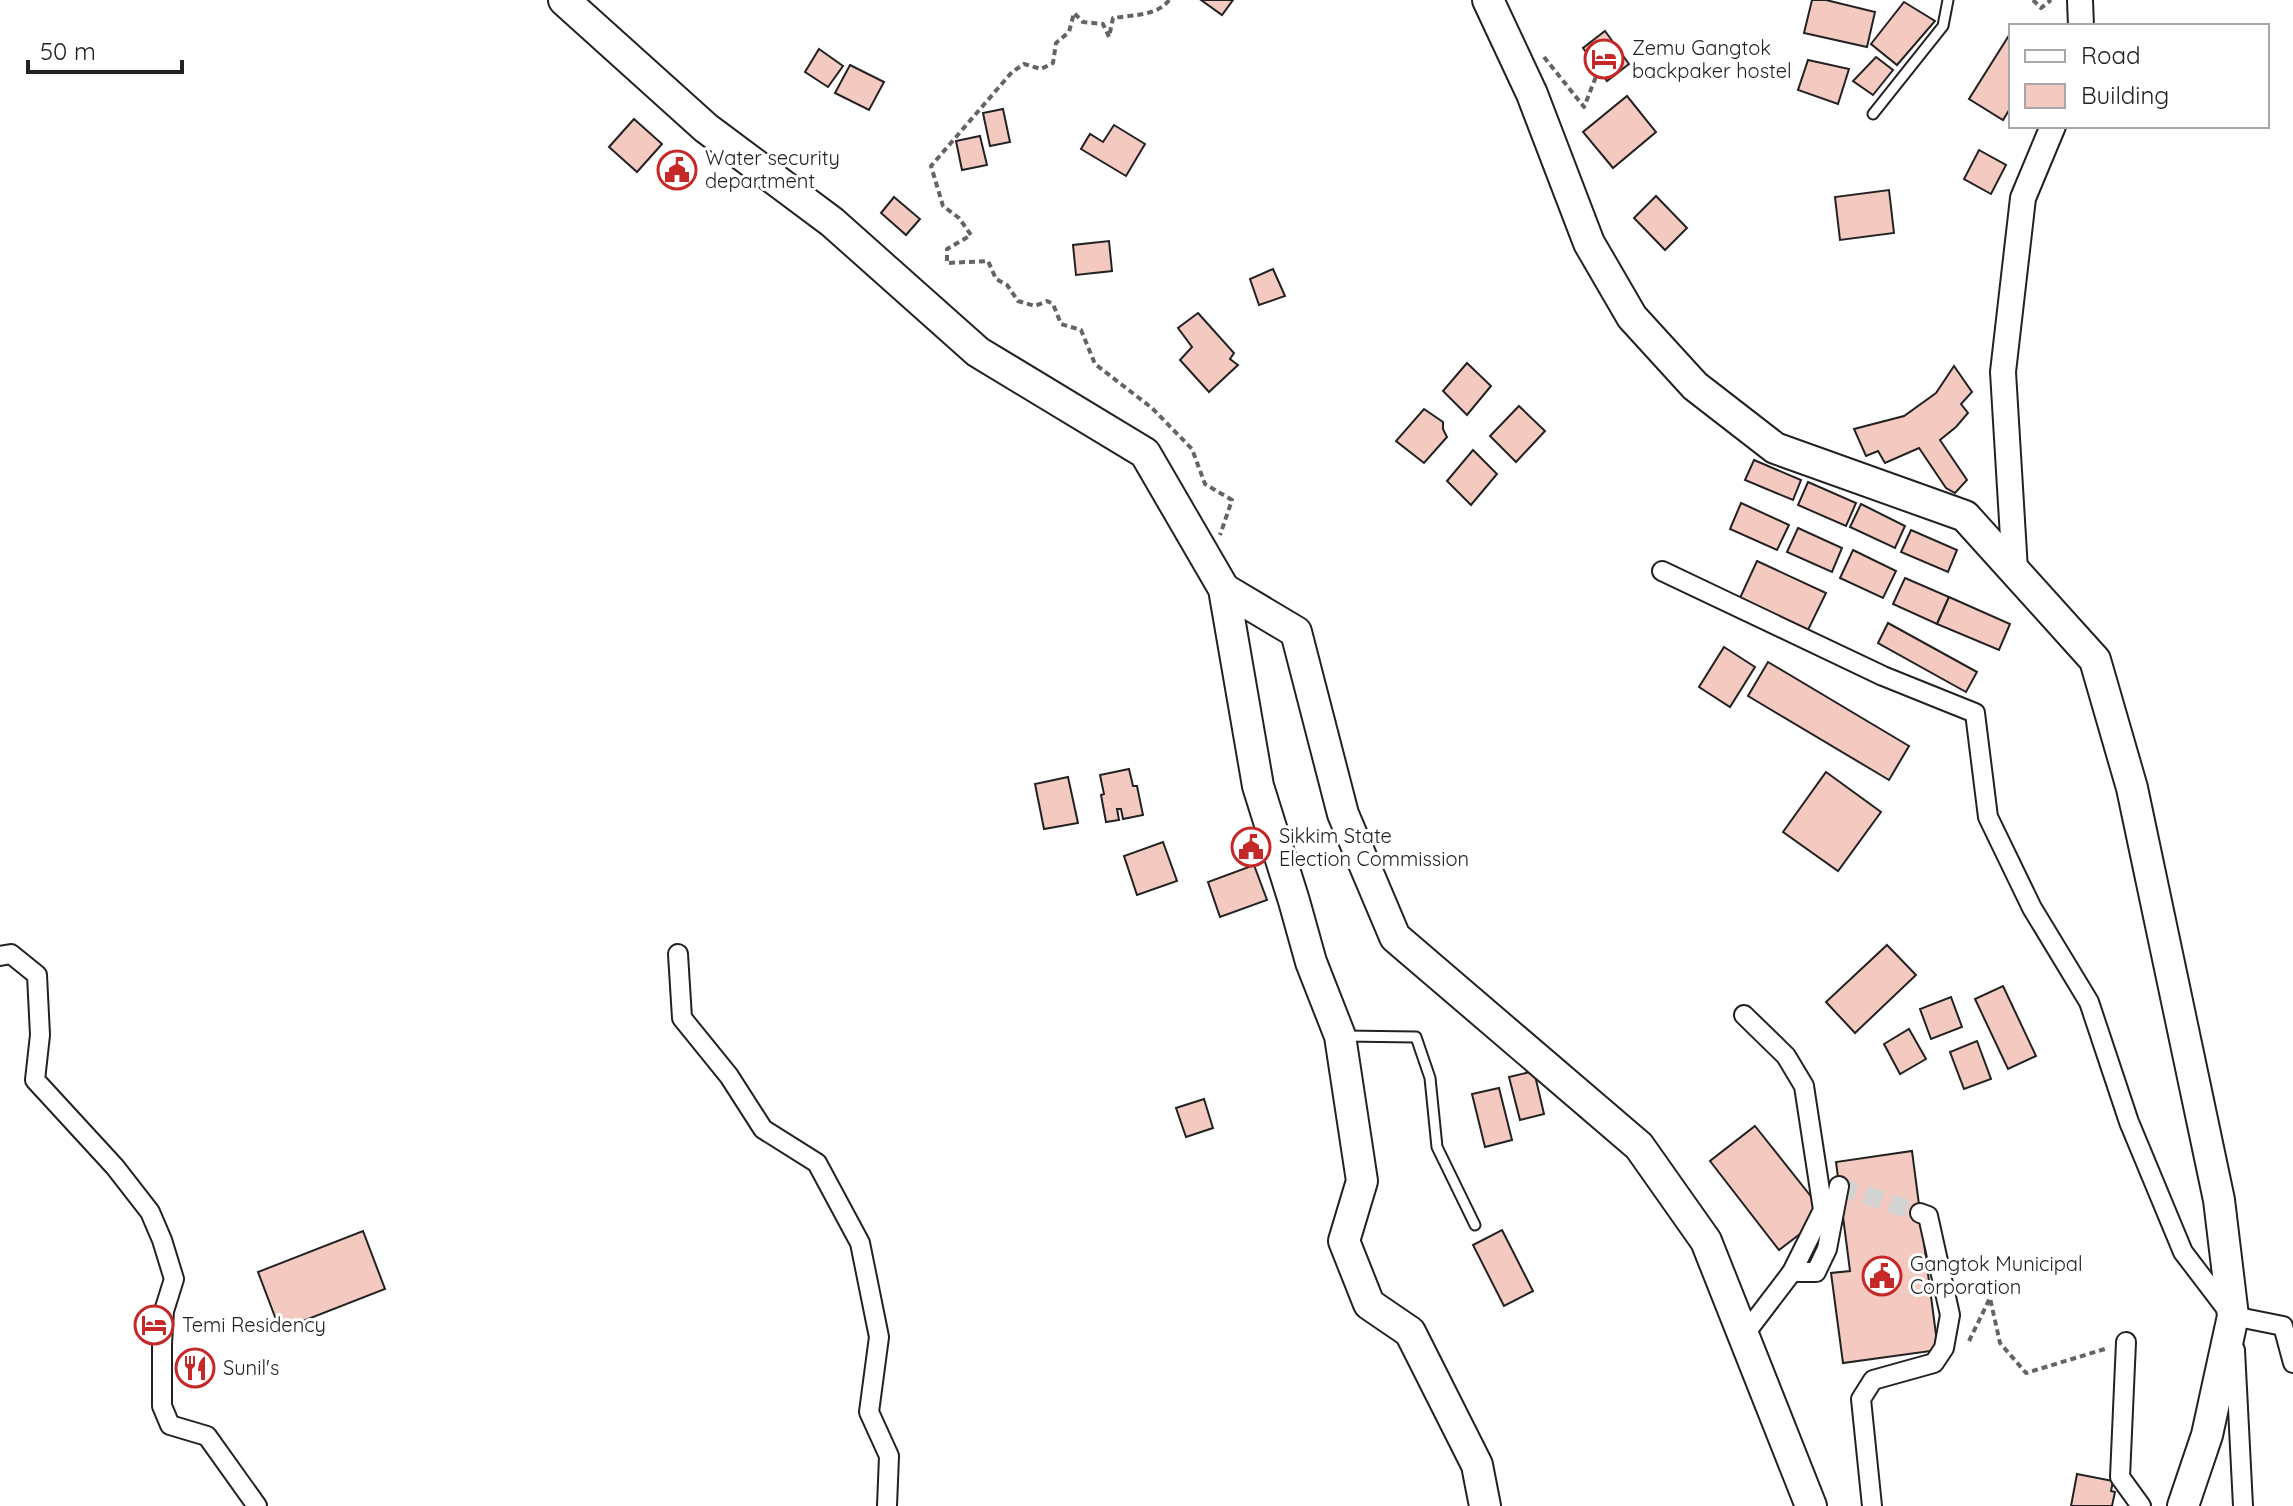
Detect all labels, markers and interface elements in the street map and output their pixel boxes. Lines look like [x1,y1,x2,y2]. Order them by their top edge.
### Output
scale bar [28,24,182,74]
legend [2009,24,2269,128]
place label: Zemu Gangtok backpaker hostel [1632,35,1792,83]
text: 50 m [40,36,96,66]
hotel icon: Zemu Gangtok backpaker hostel [1583,38,1625,80]
text: Road [2081,40,2141,70]
text: Building [2081,80,2169,110]
place label: Water security department [705,145,840,193]
public building icon: Water security department [656,149,698,191]
place label: Sikkim State Election Commission [1279,823,1469,871]
public building icon: Sikkim State Election Commission [1230,826,1272,868]
place label: Gangtok Municipal Corporation [1910,1251,2083,1299]
public building icon: Gangtok Municipal Corporation [1861,1255,1903,1297]
hotel icon: Temi Residency [133,1304,175,1346]
place label: Temi Residency [182,1312,326,1337]
restaurant icon: Sunil's [174,1347,216,1389]
place label: Sunil's [223,1355,279,1380]

